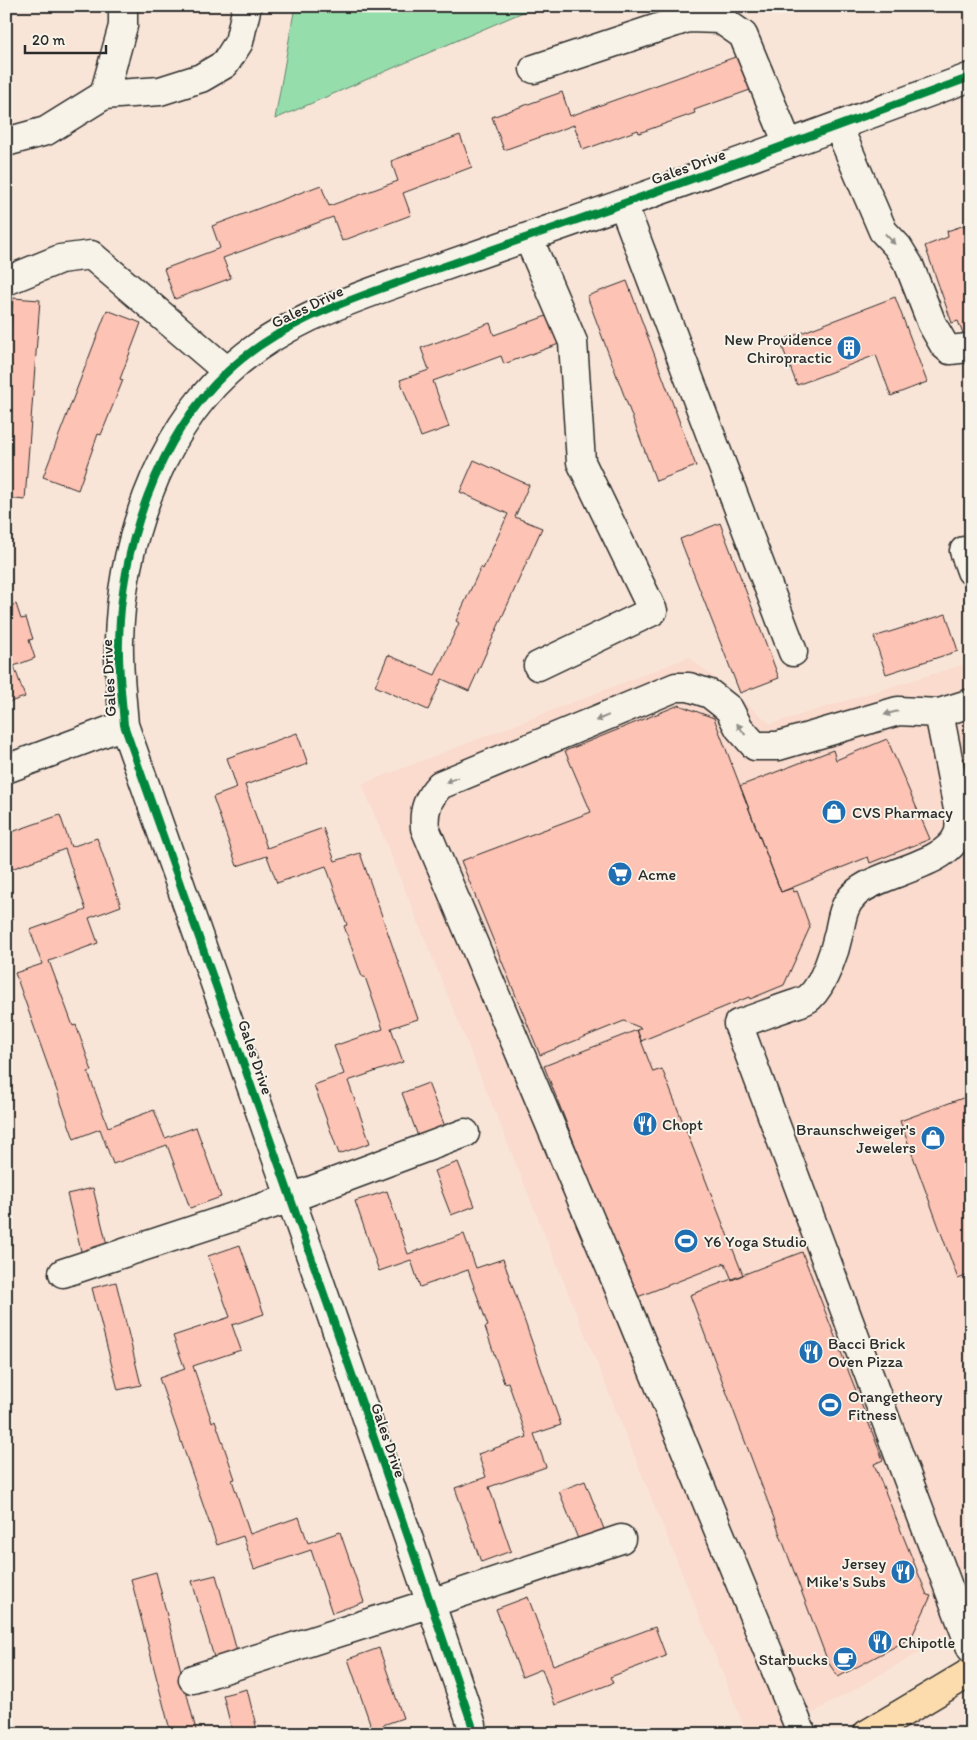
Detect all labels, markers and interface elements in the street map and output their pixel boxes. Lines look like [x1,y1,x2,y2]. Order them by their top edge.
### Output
scale bar [25,22,106,54]
text: 20 m [32,31,66,49]
street label: Gales Drive [648,144,728,189]
one-way arrow [884,232,896,244]
street label: Gales Drive [268,281,346,332]
place label: New Providence Chiropractic [724,330,832,367]
building icon: New Providence Chiropractic [836,335,862,361]
street label: Gales Drive [97,639,120,717]
one-way arrow [883,710,898,718]
one-way arrow [595,714,609,722]
one-way arrow [736,722,746,736]
one-way arrow [445,777,459,785]
shop icon: CVS Pharmacy [821,799,847,825]
place label: CVS Pharmacy [852,803,953,822]
supermarket icon: Acme [607,861,633,887]
place label: Acme [638,865,676,884]
street label: Gales Drive [234,1017,277,1097]
restaurant icon: Chopt [632,1111,658,1137]
place label: Chopt [662,1115,703,1134]
place label: Braunschweiger's Jewelers [796,1120,916,1157]
shop icon: Braunschweiger's Jewelers [920,1125,946,1151]
sports icon: Y6 Yoga Studio [673,1228,699,1254]
place label: Y6 Yoga Studio [704,1232,807,1251]
place label: Bacci Brick Oven Pizza [828,1334,905,1371]
restaurant icon: Bacci Brick Oven Pizza [798,1339,824,1365]
place label: Orangetheory Fitness [848,1387,943,1424]
sports icon: Orangetheory Fitness [817,1392,843,1418]
street label: Gales Drive [367,1400,410,1480]
place label: Jersey Mike's Subs [806,1554,886,1591]
restaurant icon: Jersey Mike's Subs [890,1559,916,1585]
restaurant icon: Chipotle [867,1629,893,1655]
place label: Chipotle [898,1633,956,1652]
cafe icon: Starbucks [832,1646,858,1672]
place label: Starbucks [759,1650,828,1669]

